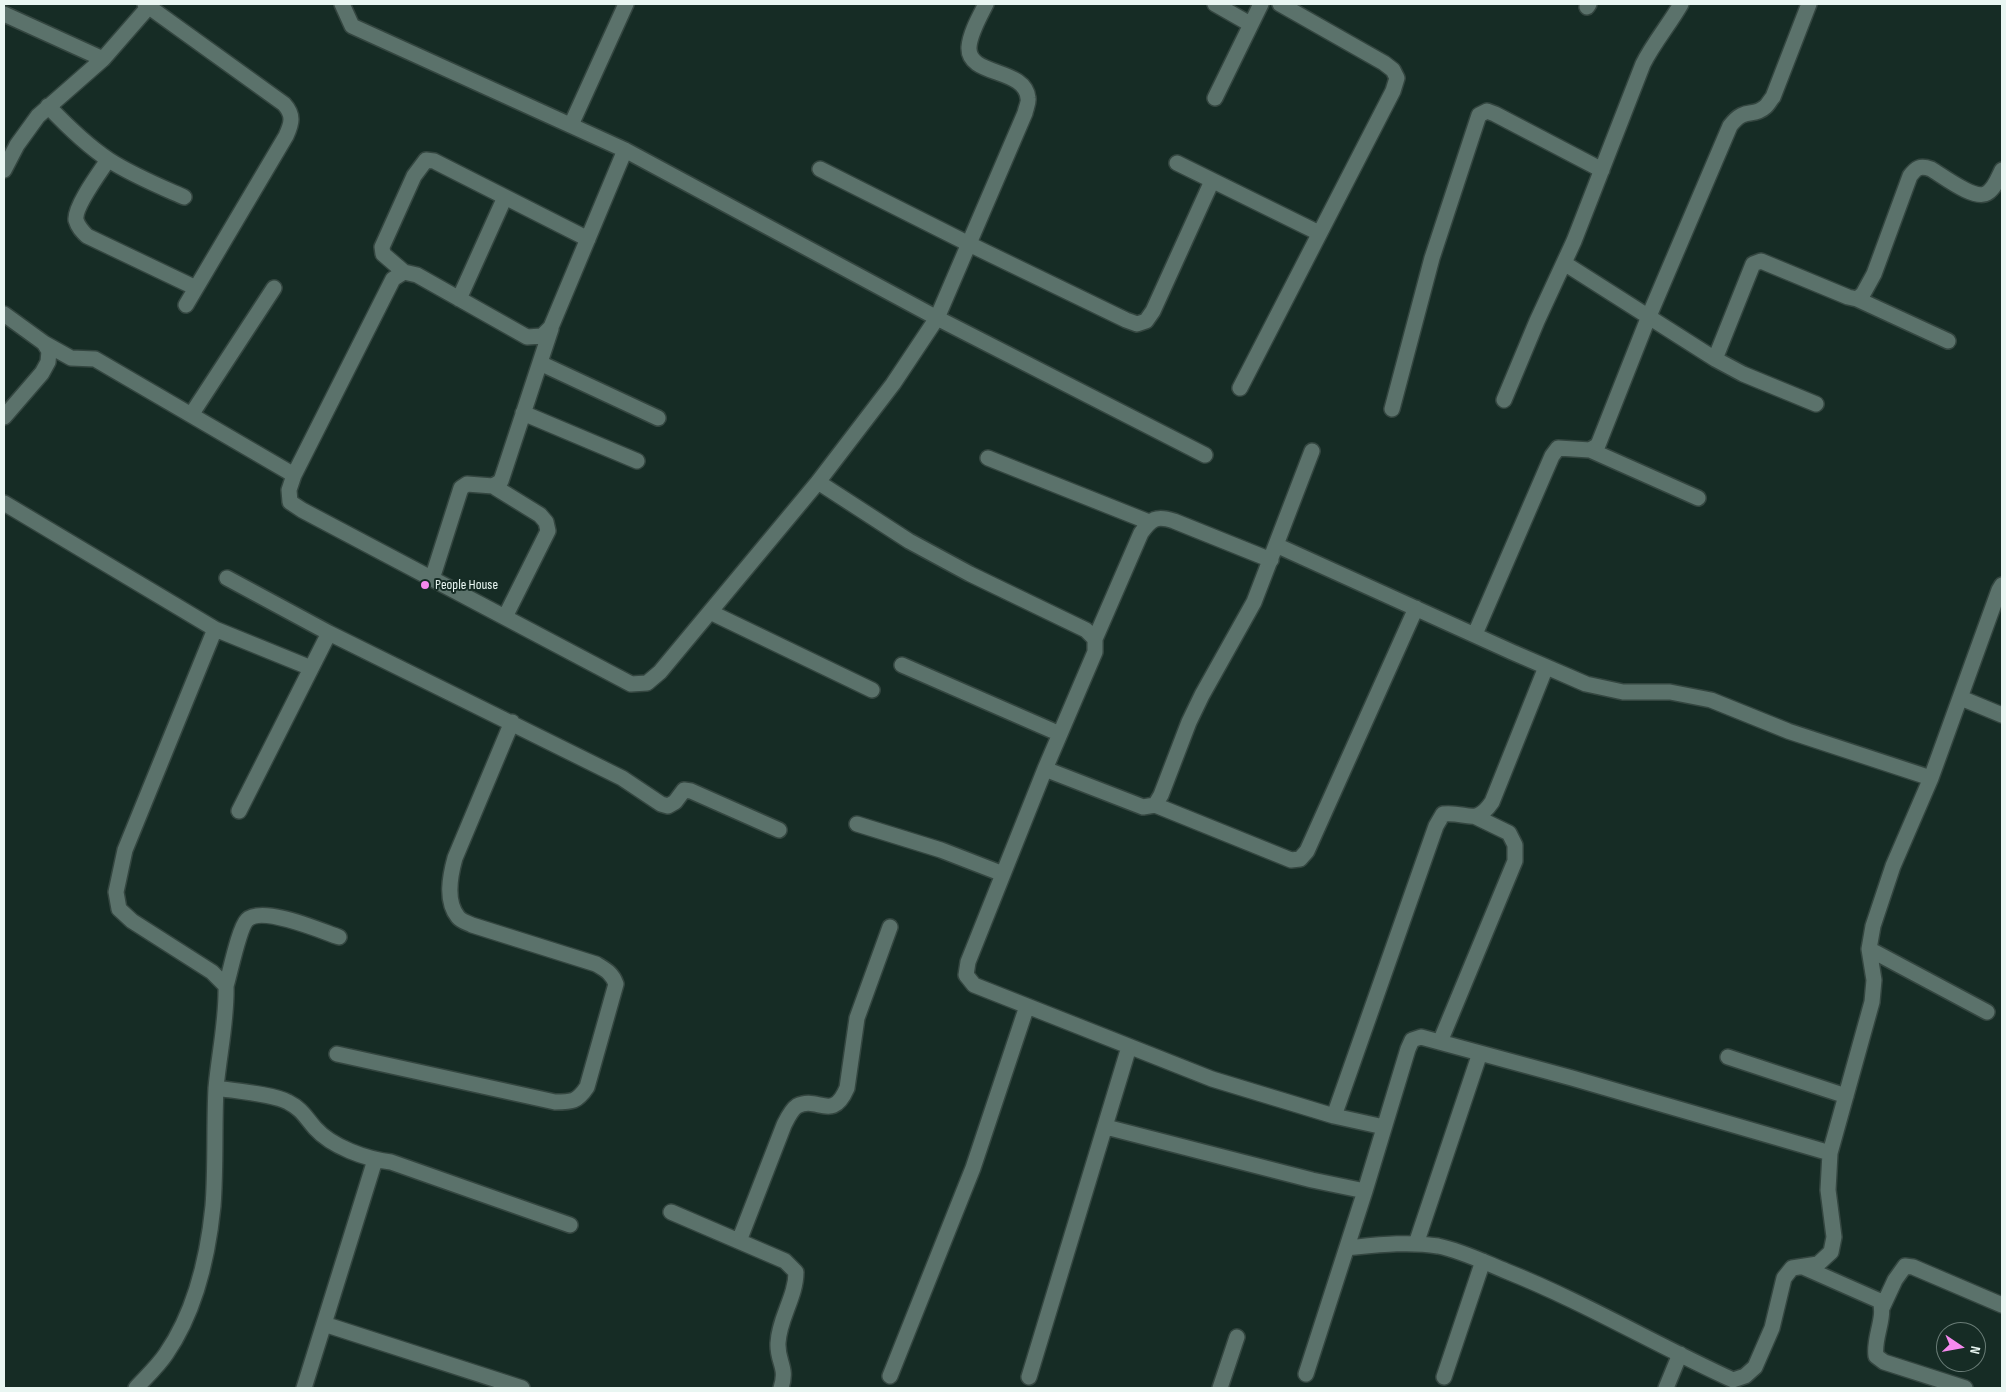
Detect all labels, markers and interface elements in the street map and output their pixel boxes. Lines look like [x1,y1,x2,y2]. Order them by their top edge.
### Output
place label: People House [435,577,498,593]
marker: People House [419,579,431,591]
north arrow [1936,1322,1986,1372]
text: N [1966,1345,1984,1355]

